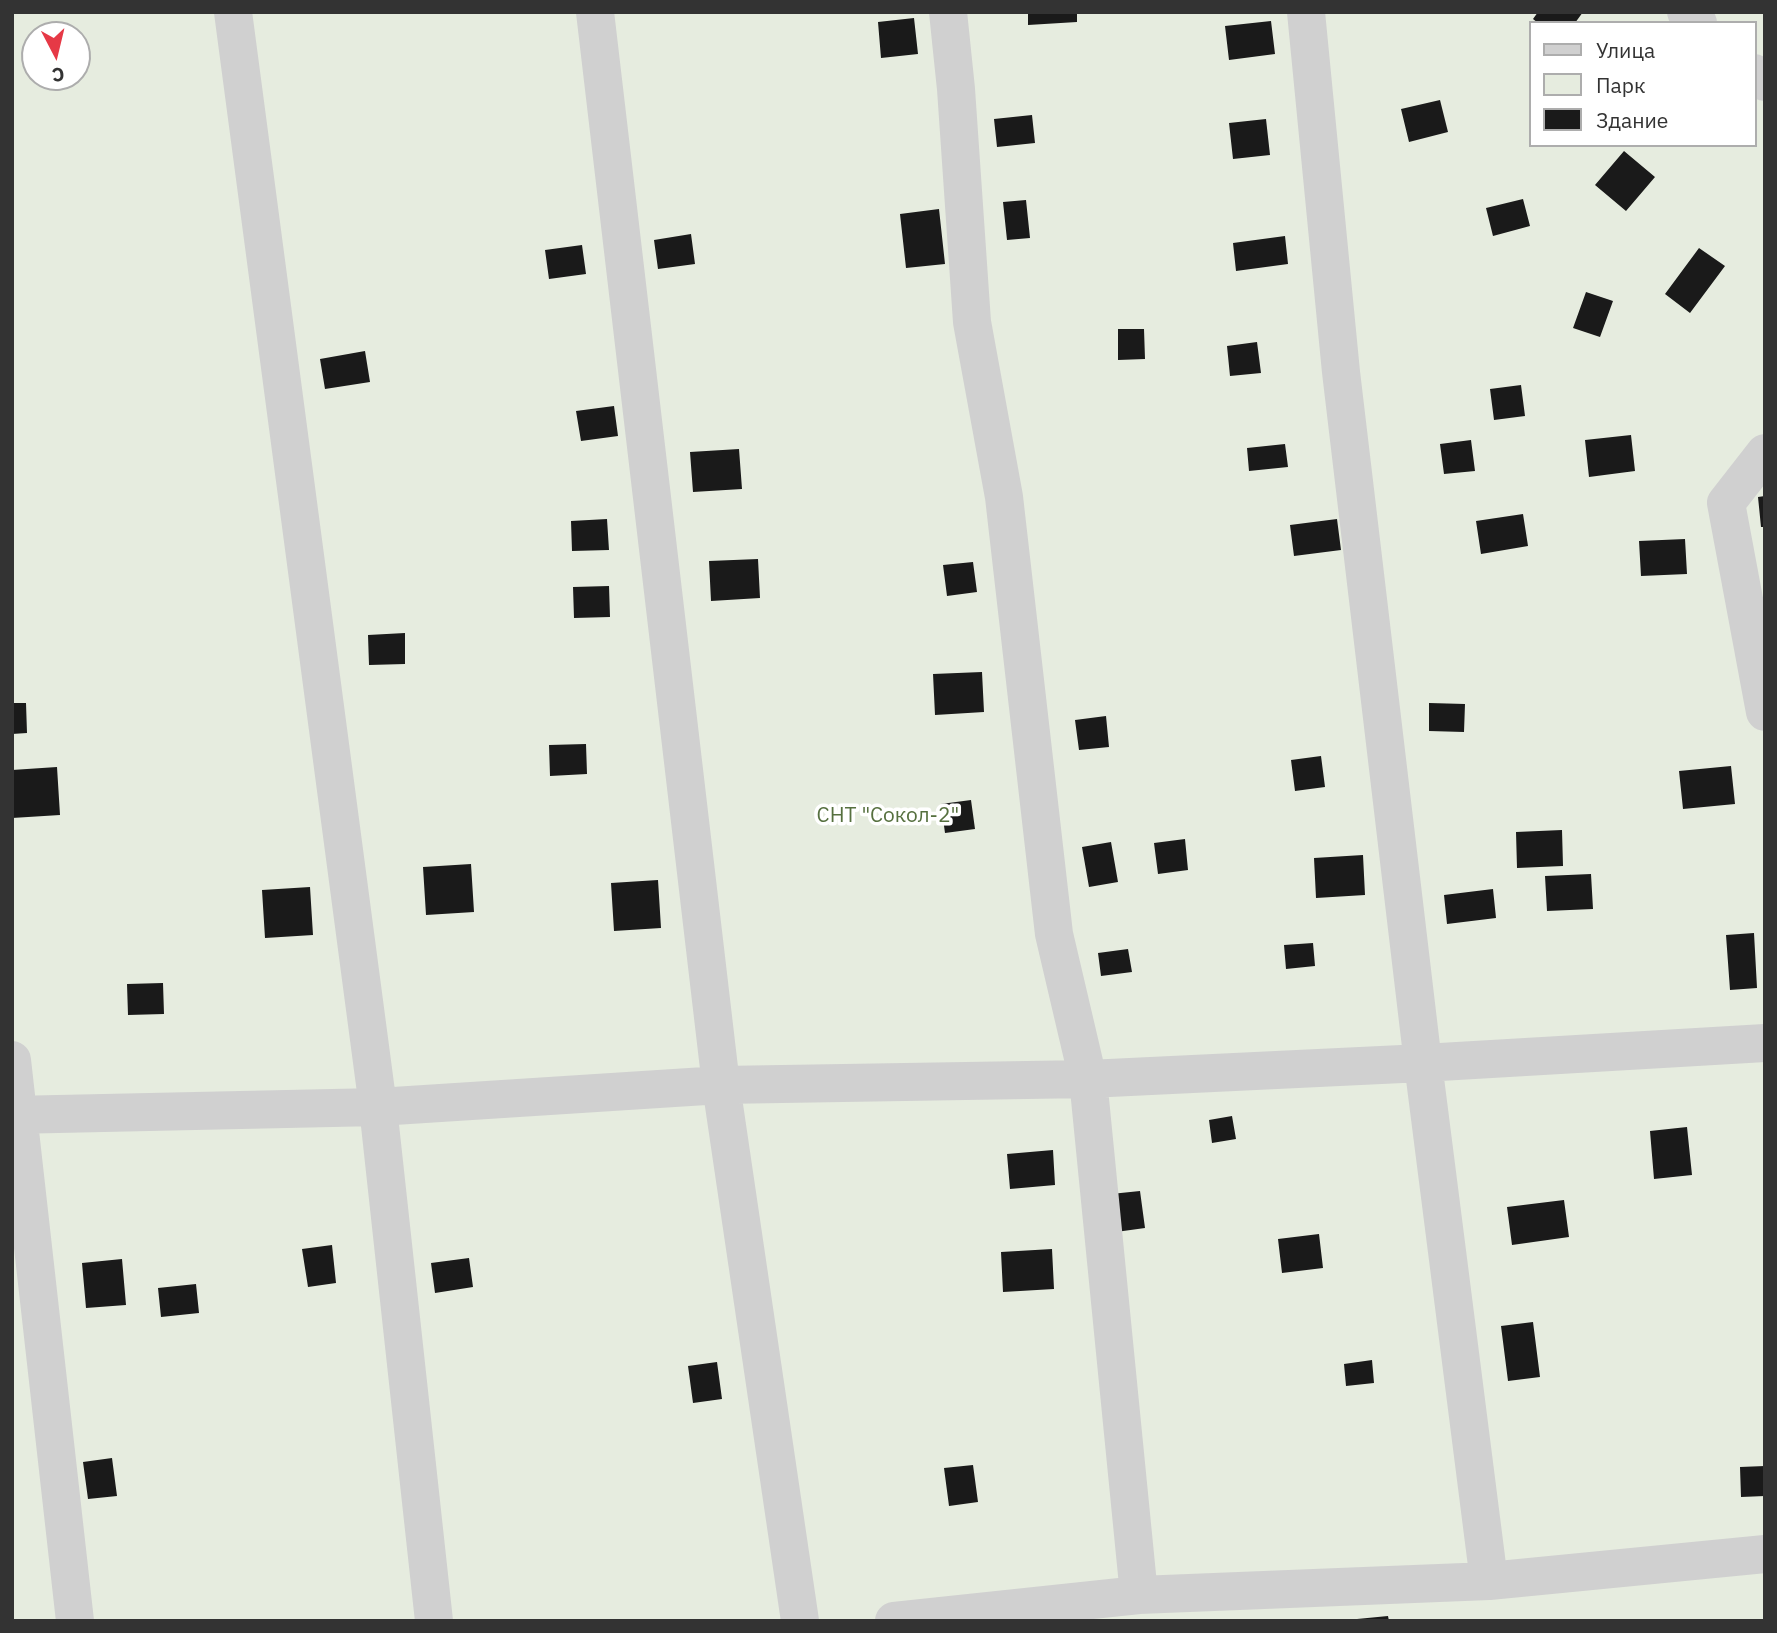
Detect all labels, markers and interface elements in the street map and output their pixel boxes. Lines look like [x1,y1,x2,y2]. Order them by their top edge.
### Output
north arrow [21,21,91,91]
legend [1528,21,1756,147]
text: Улица [1596,36,1655,64]
text: С [51,62,66,88]
text: Парк [1596,71,1646,99]
text: Здание [1596,106,1668,134]
park label: СНТ "Сокол-2" [817,803,959,829]

